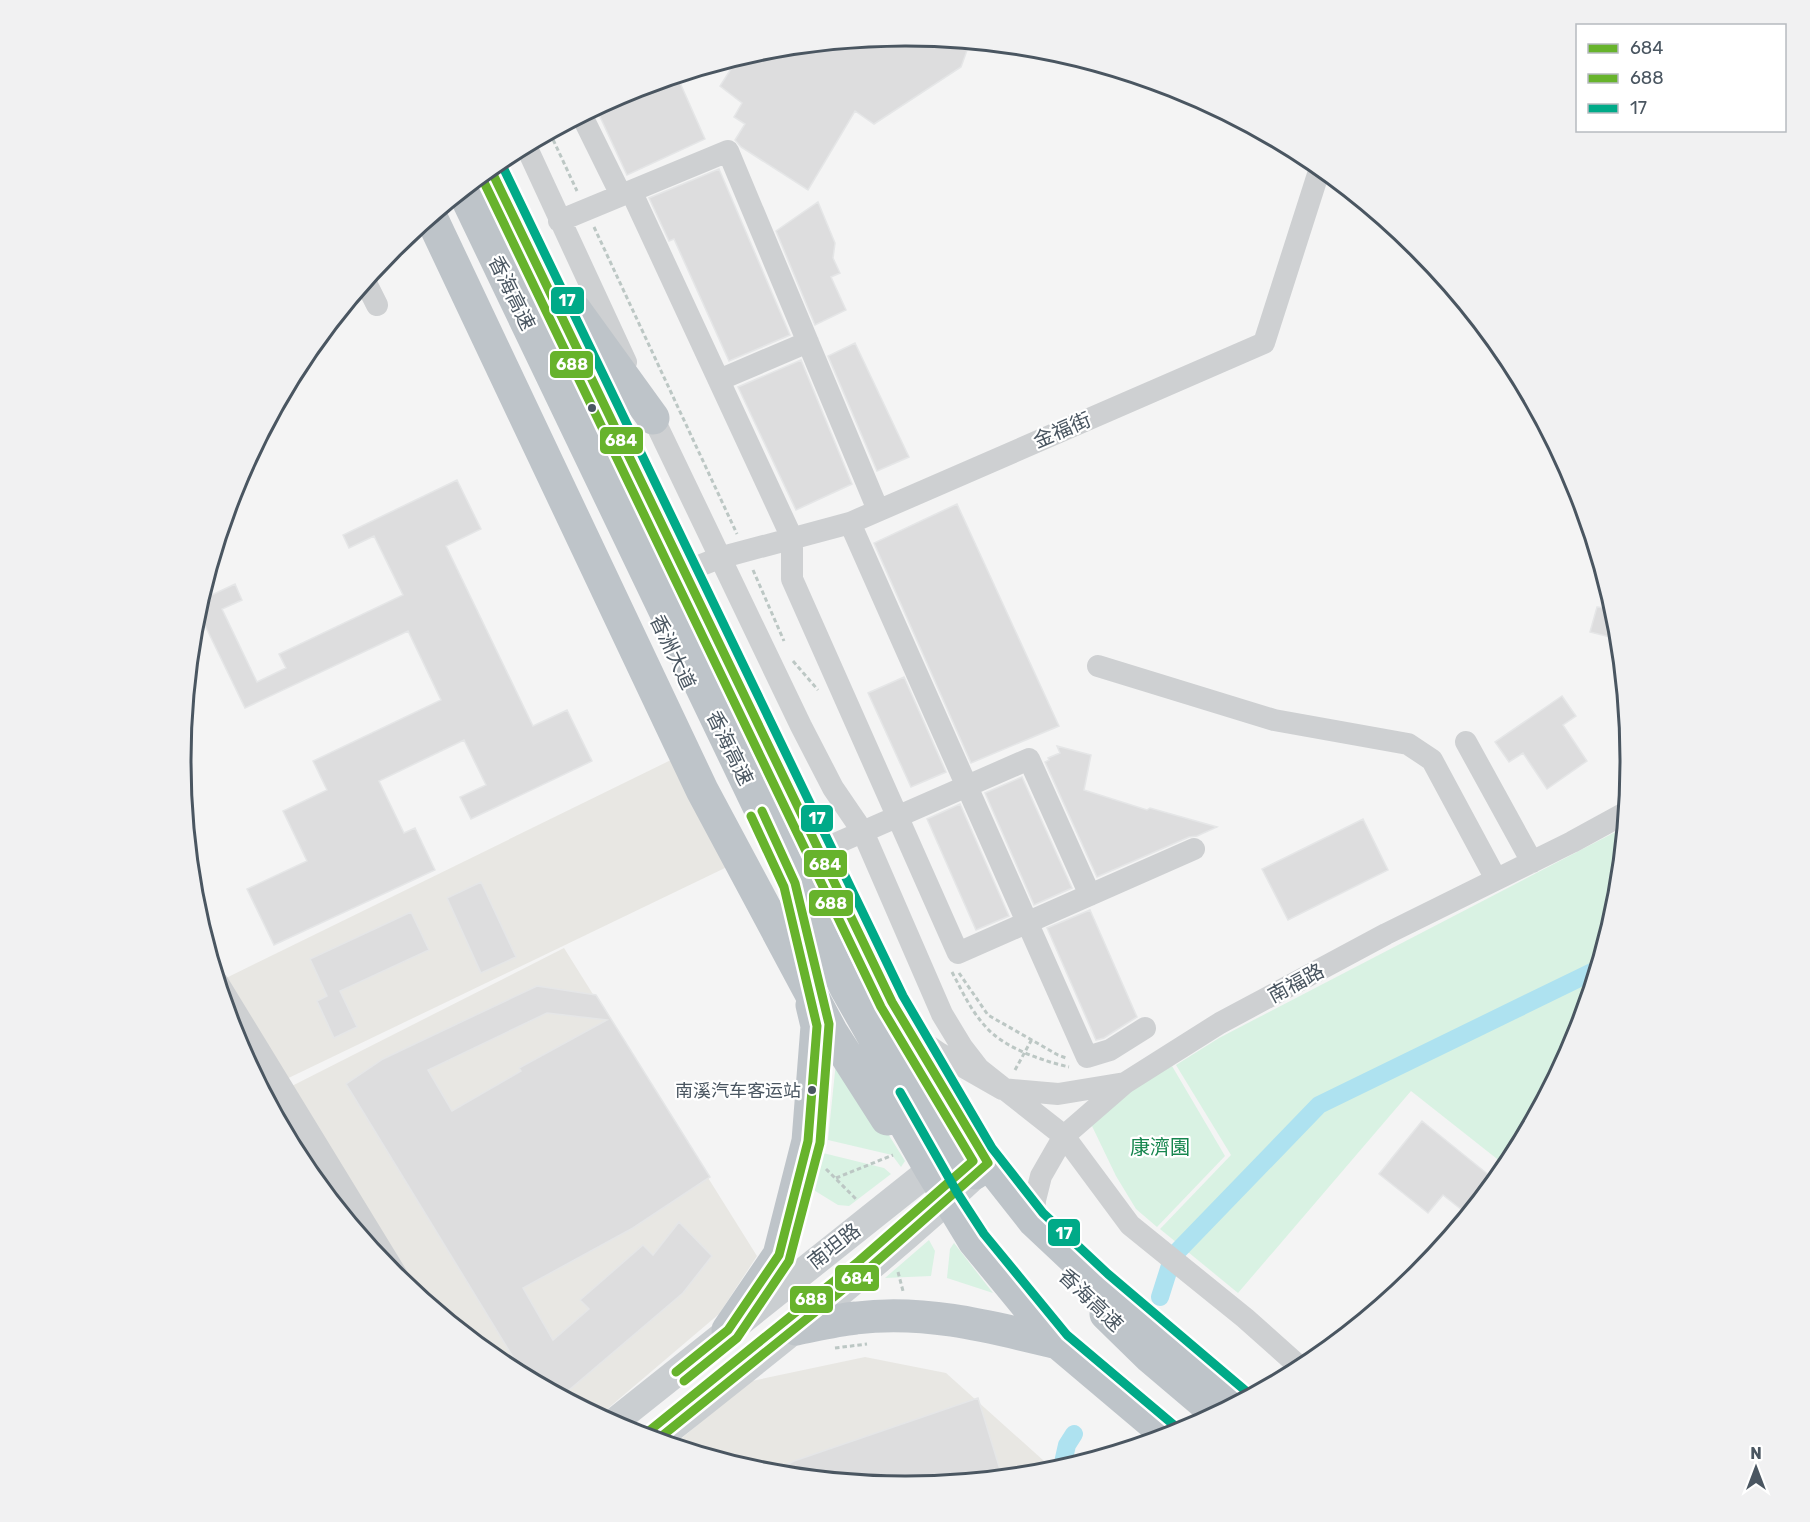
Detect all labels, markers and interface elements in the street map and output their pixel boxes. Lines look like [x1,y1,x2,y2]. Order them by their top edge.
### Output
legend [1576,24,1786,132]
text: 684 [1630,37,1663,59]
text: 688 [1630,67,1664,89]
text: 17 [1630,97,1647,119]
street label: 香海高速 [484,252,540,334]
line badge: 17 [550,286,585,315]
text: 17 [558,291,576,310]
line badge: 688 [549,350,594,379]
text: 688 [556,355,588,374]
unlabelled marker [586,402,598,414]
street label: 金福街 [1030,407,1094,453]
line badge: 684 [599,426,644,455]
text: 684 [605,431,637,450]
street label: 香洲大道 [645,611,701,693]
street label: 香海高速 [702,707,758,789]
line badge: 17 [800,804,834,833]
text: 17 [808,809,826,828]
line badge: 684 [803,849,848,878]
text: 684 [809,855,841,874]
line badge: 688 [808,889,854,917]
text: 688 [815,894,847,913]
street label: 南福路 [1264,958,1328,1008]
place label: 南溪汽车客运站 [675,1080,801,1102]
marker: 南溪汽车客运站 [806,1084,818,1096]
park label: 康濟園 [1130,1135,1190,1159]
street label: 南坦路 [803,1218,865,1274]
line badge: 17 [1047,1218,1081,1247]
text: 17 [1055,1224,1073,1243]
line badge: 684 [834,1264,880,1292]
street label: 香海高速 [1054,1264,1128,1336]
text: 684 [841,1269,873,1288]
line badge: 688 [789,1285,834,1314]
text: 688 [795,1290,827,1309]
north arrow [1726,1438,1786,1498]
text: N [1750,1444,1762,1463]

